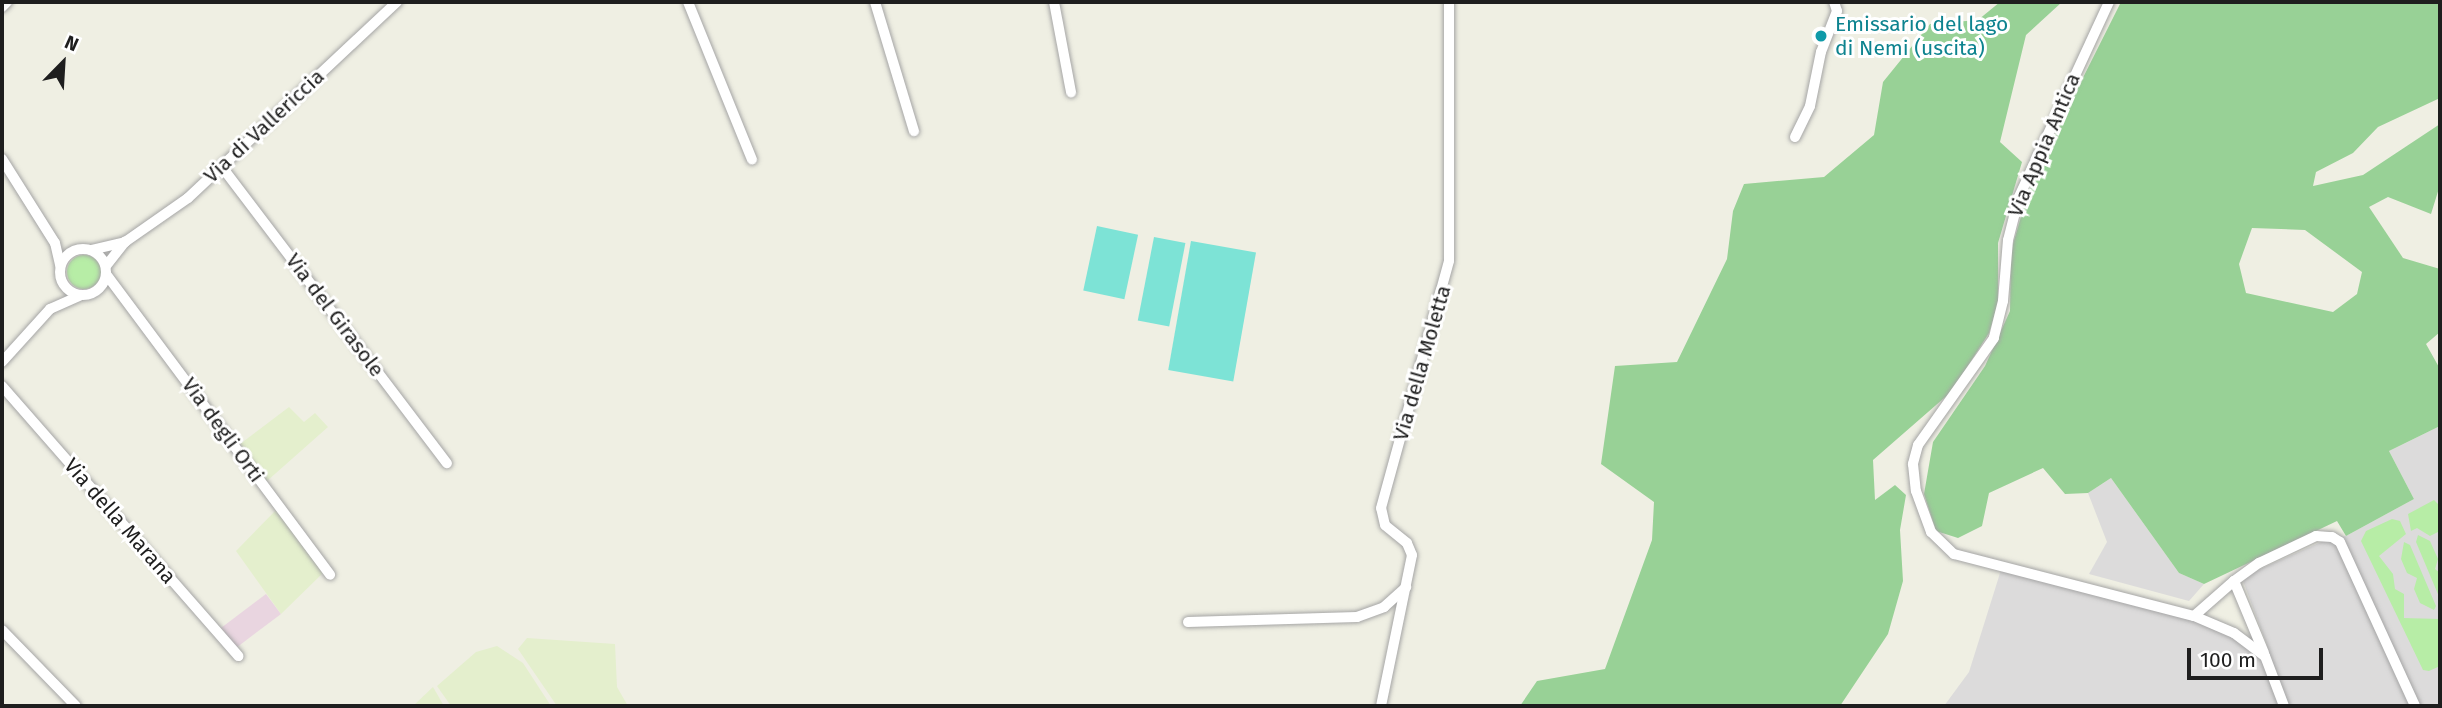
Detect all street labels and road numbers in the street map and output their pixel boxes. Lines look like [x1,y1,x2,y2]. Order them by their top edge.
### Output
street label: Via di Vallericcia [199,64,329,188]
street label: Via Appia Antica [2002,69,2086,221]
street label: Via del Girasole [281,248,389,382]
street label: Via della Moletta [1388,282,1456,444]
street label: Via degli Orti [177,373,269,487]
street label: Via della Marana [59,453,181,589]

